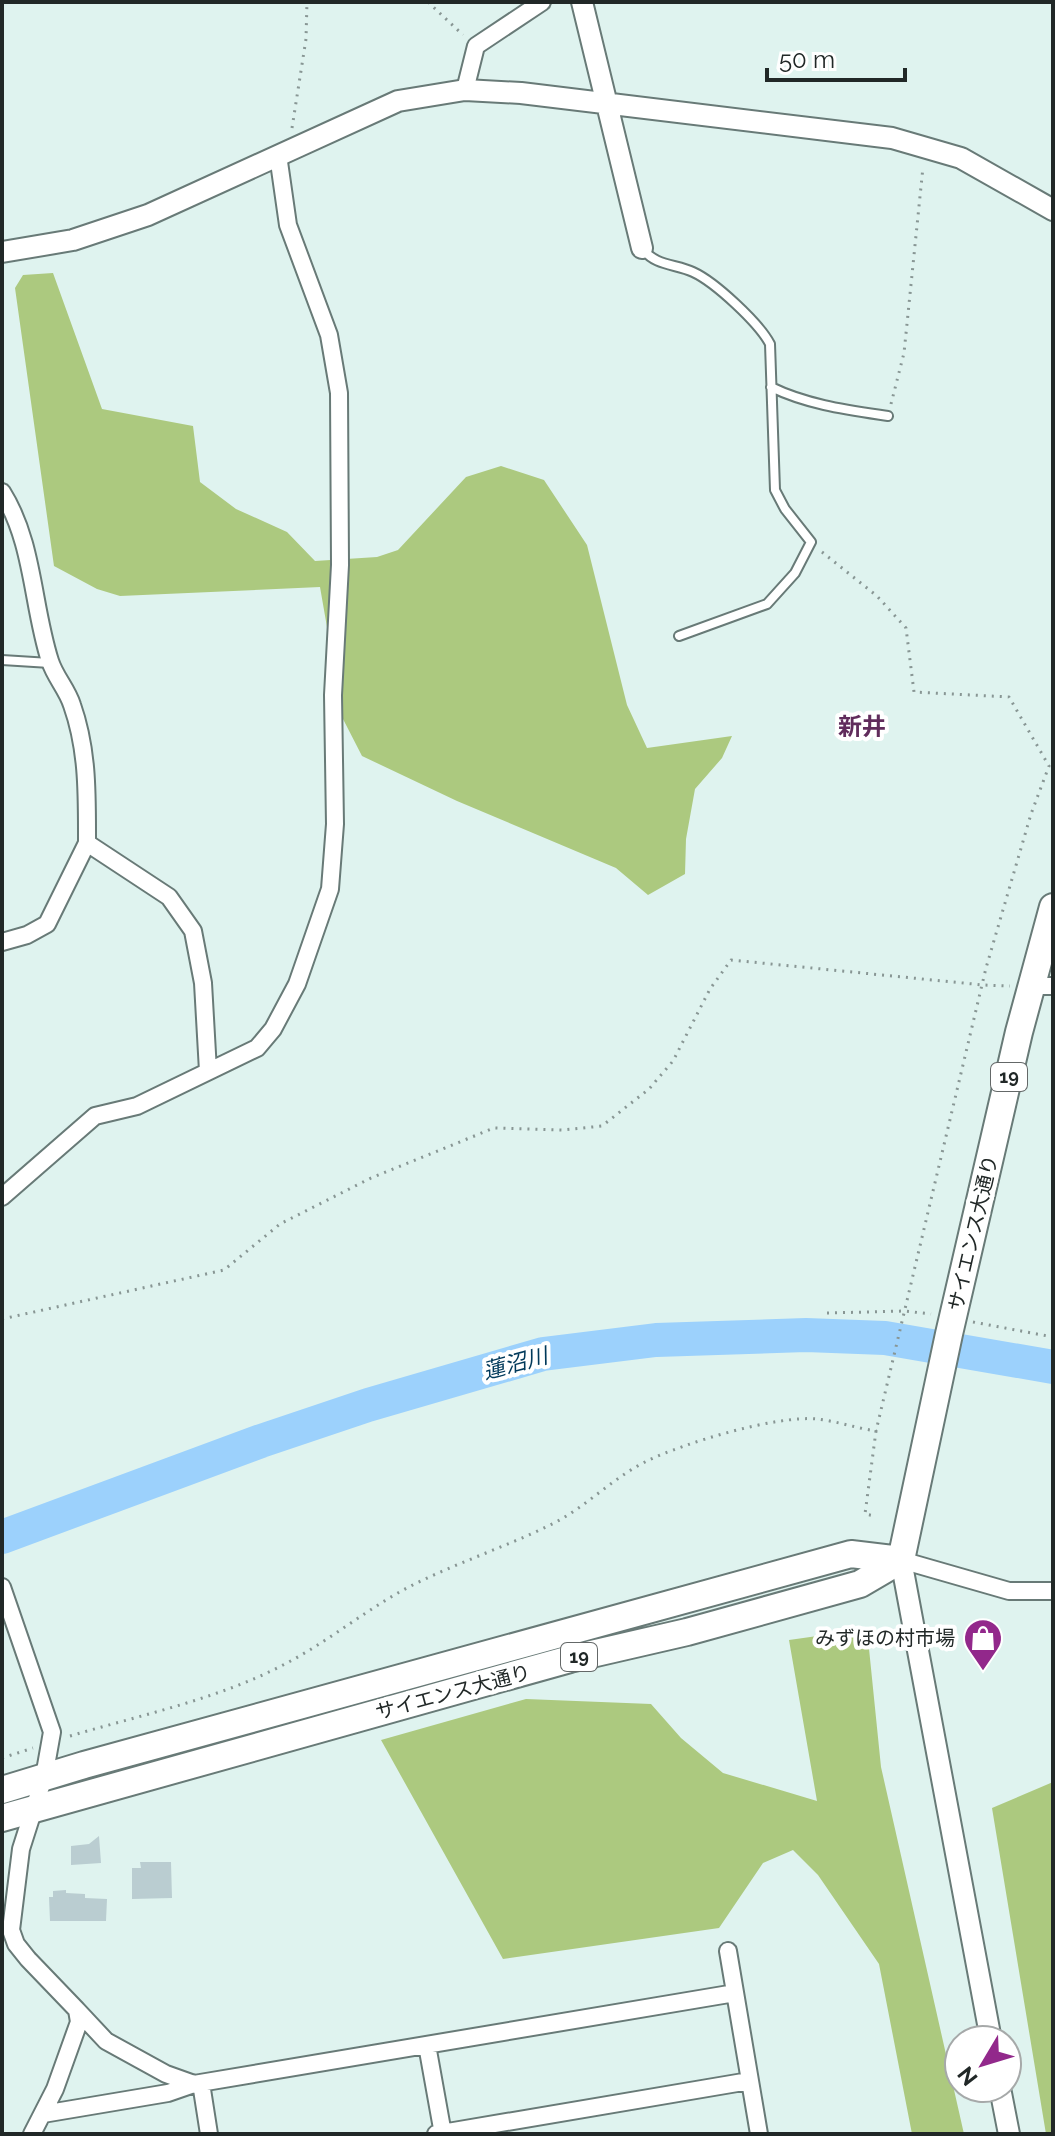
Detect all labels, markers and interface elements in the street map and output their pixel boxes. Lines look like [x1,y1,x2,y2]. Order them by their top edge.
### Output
scale bar [767,32,905,82]
text: 50 m [779,45,835,74]
district label: 新井 [838,712,886,741]
road number: 19 [991,1063,1027,1091]
street label: サイエンス大通り [943,1153,1003,1313]
water label: 蓮沼川 [480,1341,552,1384]
shop icon: みずほの村市場 [962,1617,1004,1672]
place label: みずほの村市場 [815,1626,955,1650]
road number: 19 [561,1643,597,1671]
street label: サイエンス大通り [373,1660,533,1724]
north arrow [943,2024,1023,2104]
text: N [952,2062,983,2091]

